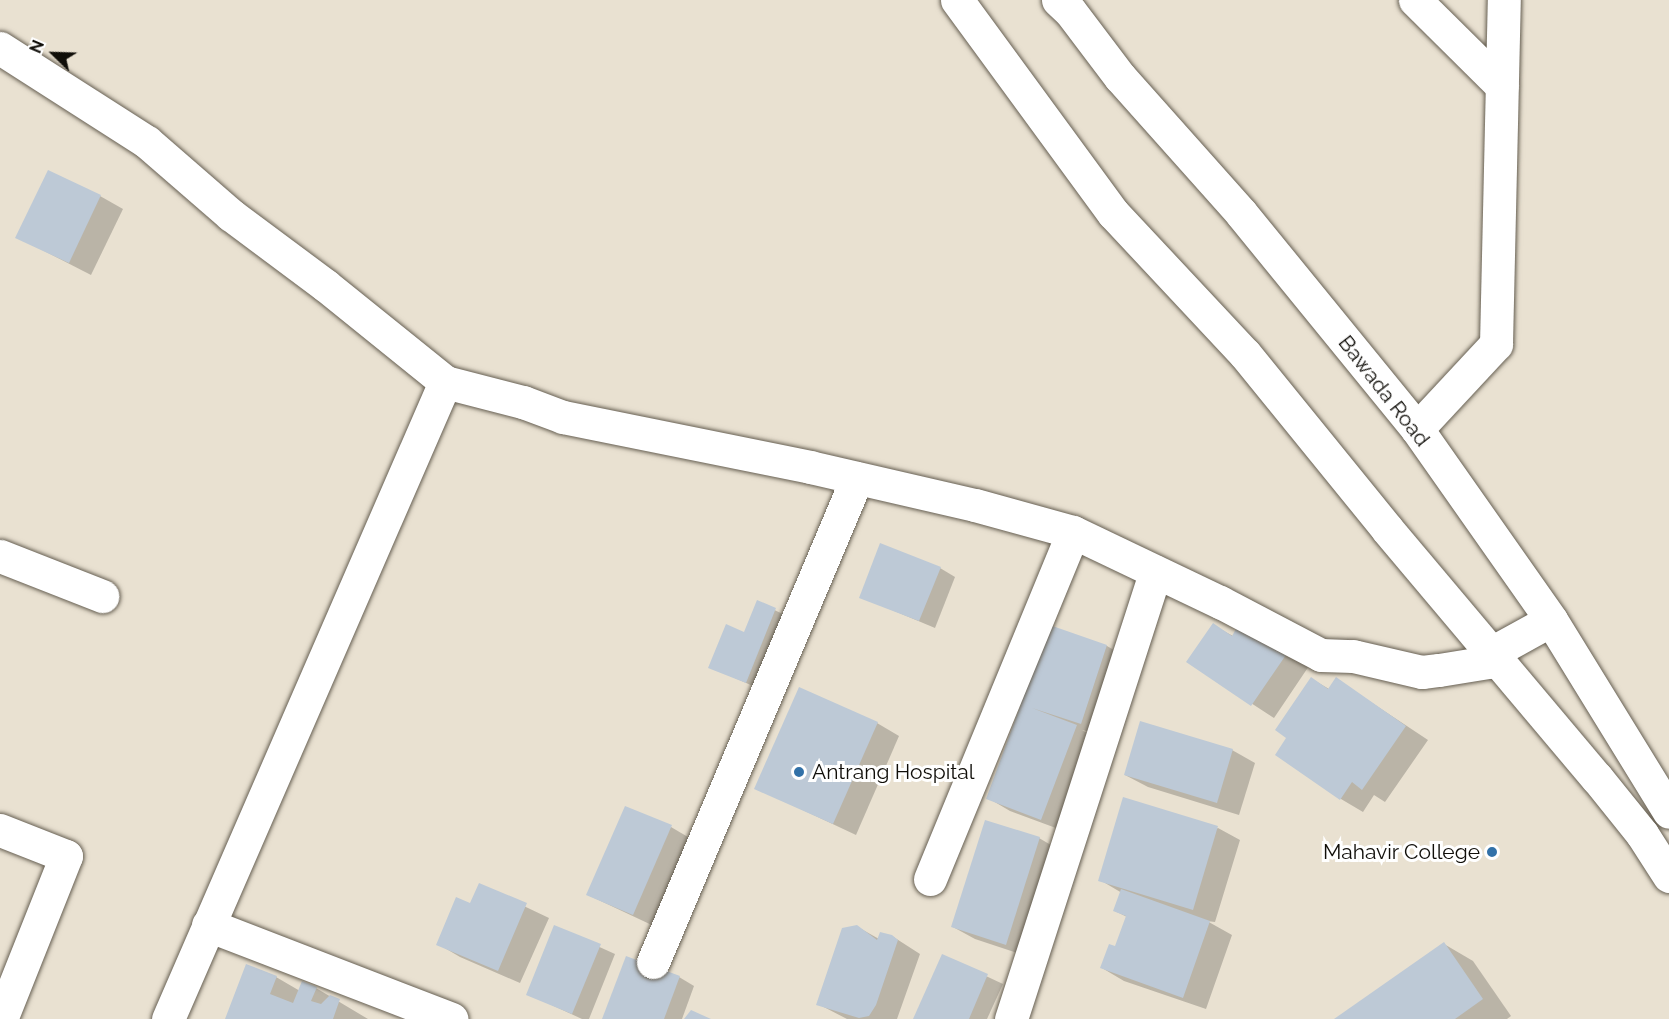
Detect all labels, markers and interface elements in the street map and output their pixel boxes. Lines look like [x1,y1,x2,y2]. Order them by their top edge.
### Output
north arrow [24,24,84,84]
text: N [26,37,48,56]
street label: Bawada Road [1333,331,1435,451]
place label: Antrang Hospital [812,759,974,785]
marker: Antrang Hospital [790,763,808,781]
place label: Mahavir College [1322,839,1480,865]
marker: Mahavir College [1485,845,1499,859]

